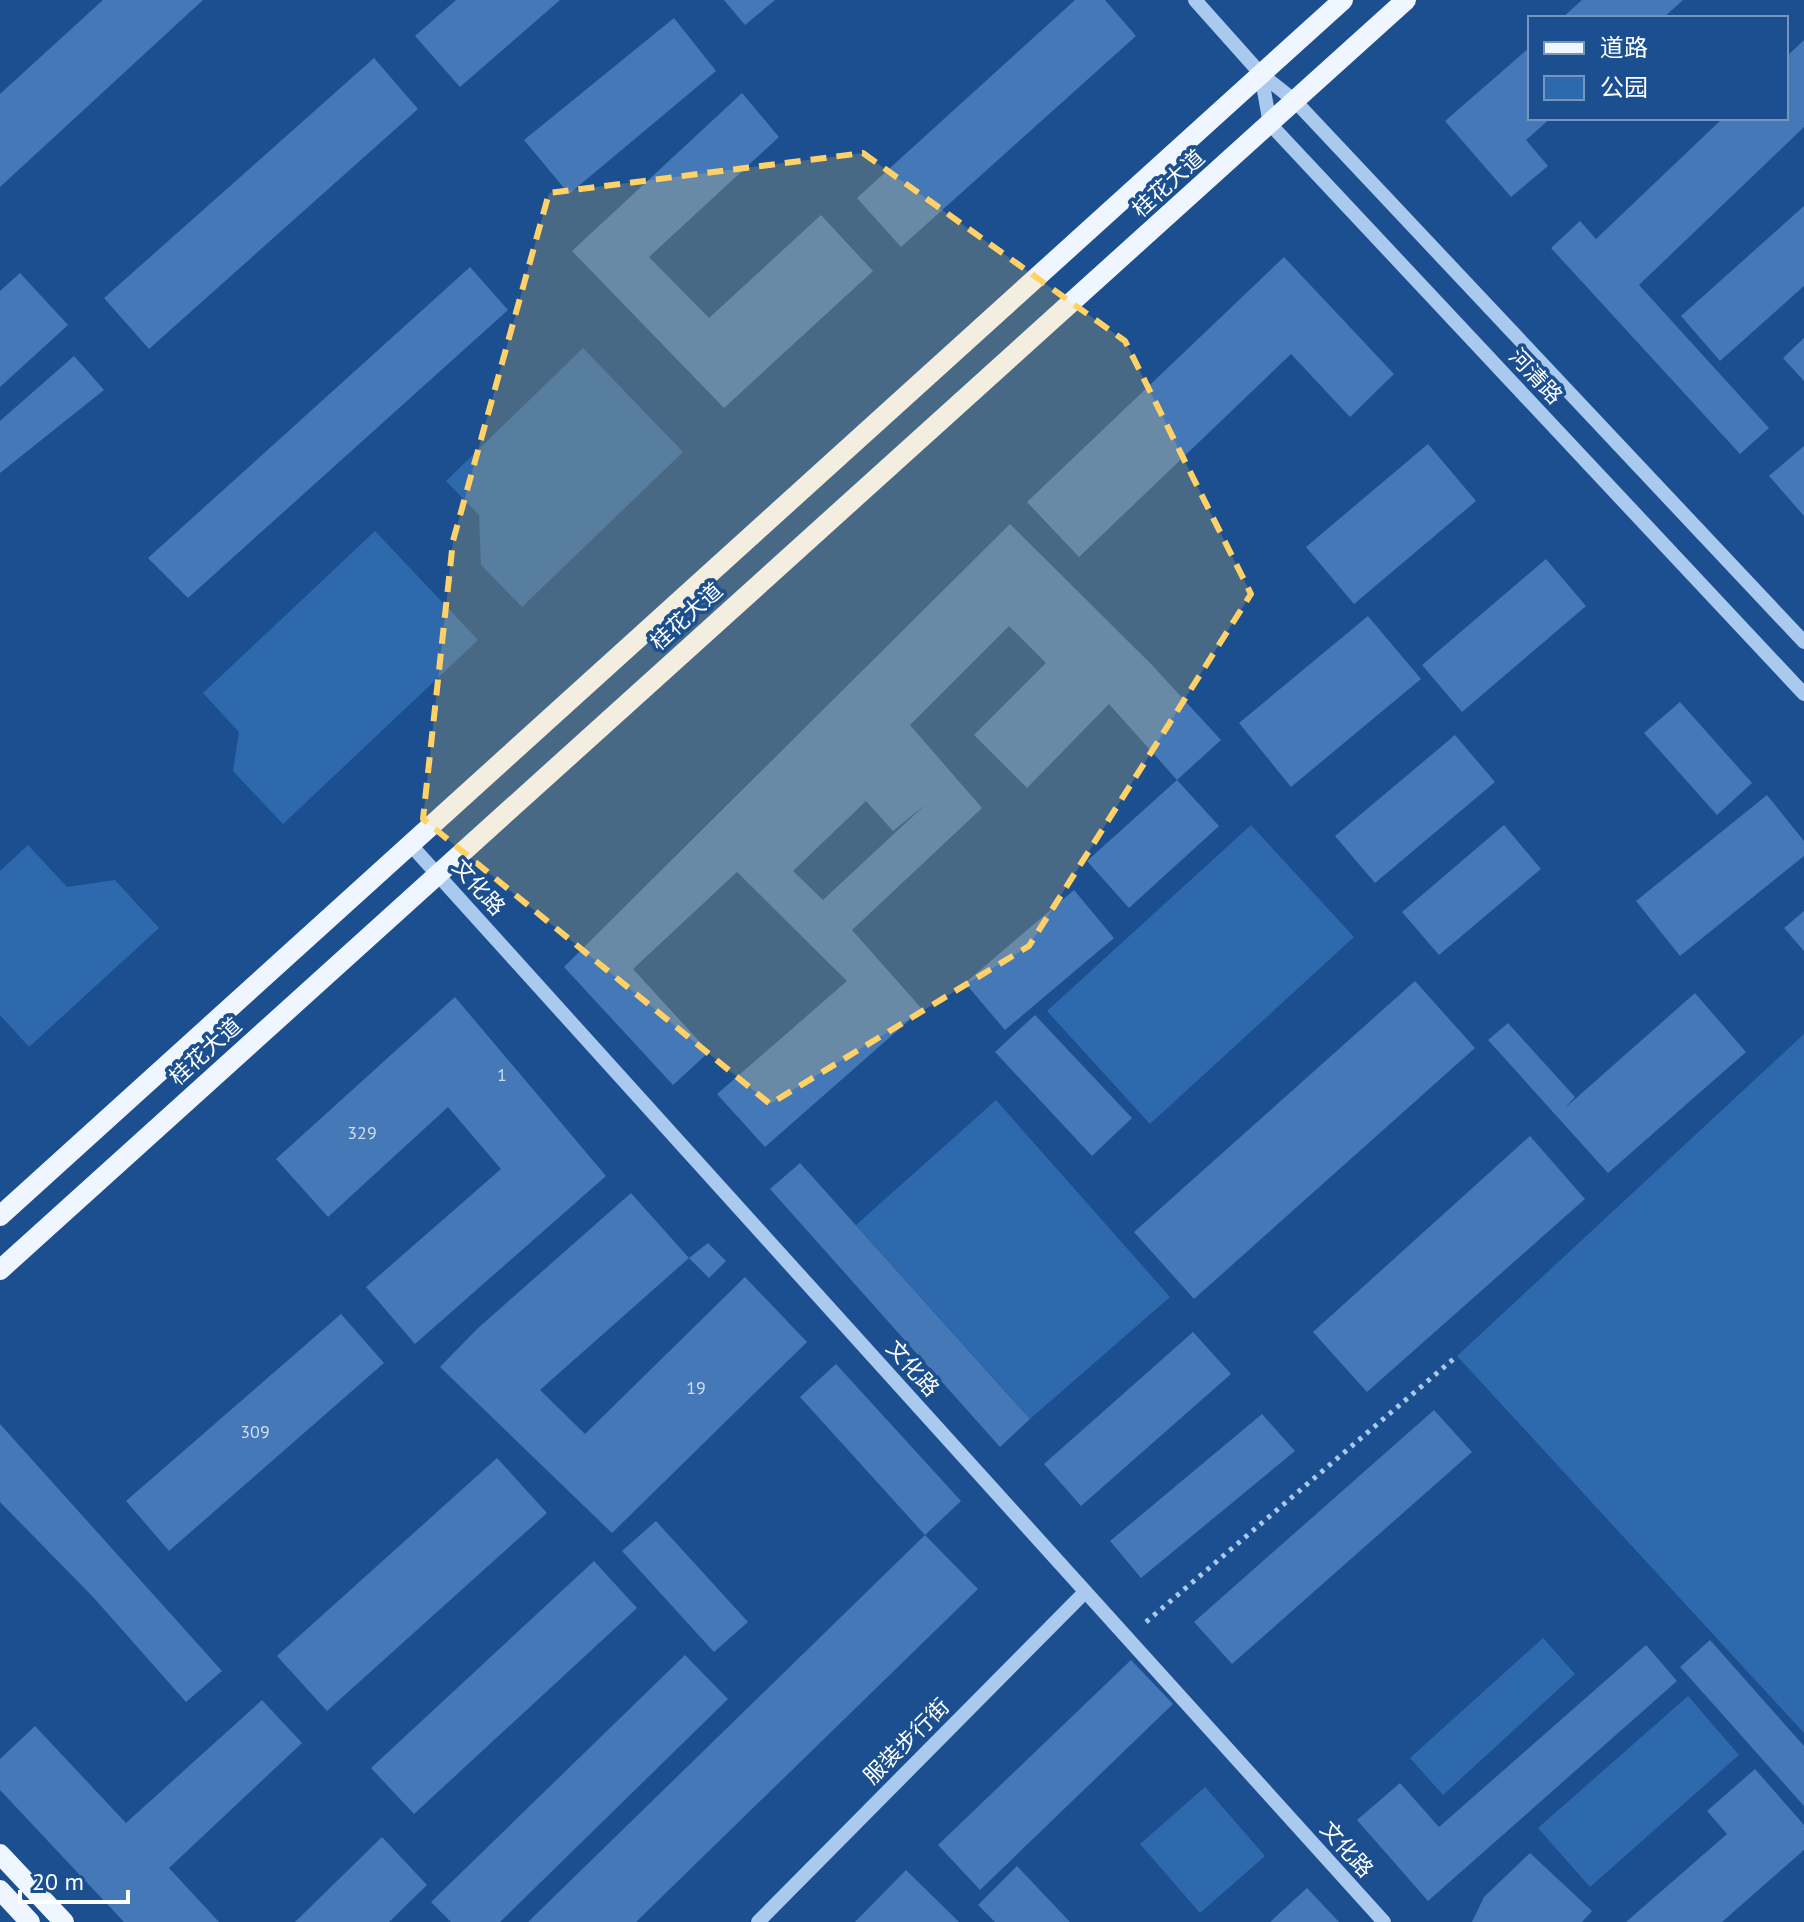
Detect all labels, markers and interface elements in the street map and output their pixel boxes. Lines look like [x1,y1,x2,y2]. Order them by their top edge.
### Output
legend [1528,16,1788,120]
text: 道路 [1600,32,1648,63]
text: 公园 [1600,72,1648,103]
street label: 桂花大道 [1126,143,1210,223]
street label: 河清路 [1503,342,1569,410]
street label: 桂花大道 [644,576,728,656]
street label: 文化路 [447,853,511,921]
street label: 桂花大道 [163,1011,247,1091]
house number: 1 [497,1063,507,1086]
house number: 329 [347,1121,377,1144]
street label: 文化路 [881,1334,945,1402]
house number: 19 [686,1376,706,1399]
house number: 309 [240,1420,270,1443]
street label: 服装步行街 [857,1692,955,1790]
street label: 文化路 [1315,1815,1379,1883]
scale bar [20,1854,128,1904]
text: 20 m [32,1866,84,1897]

